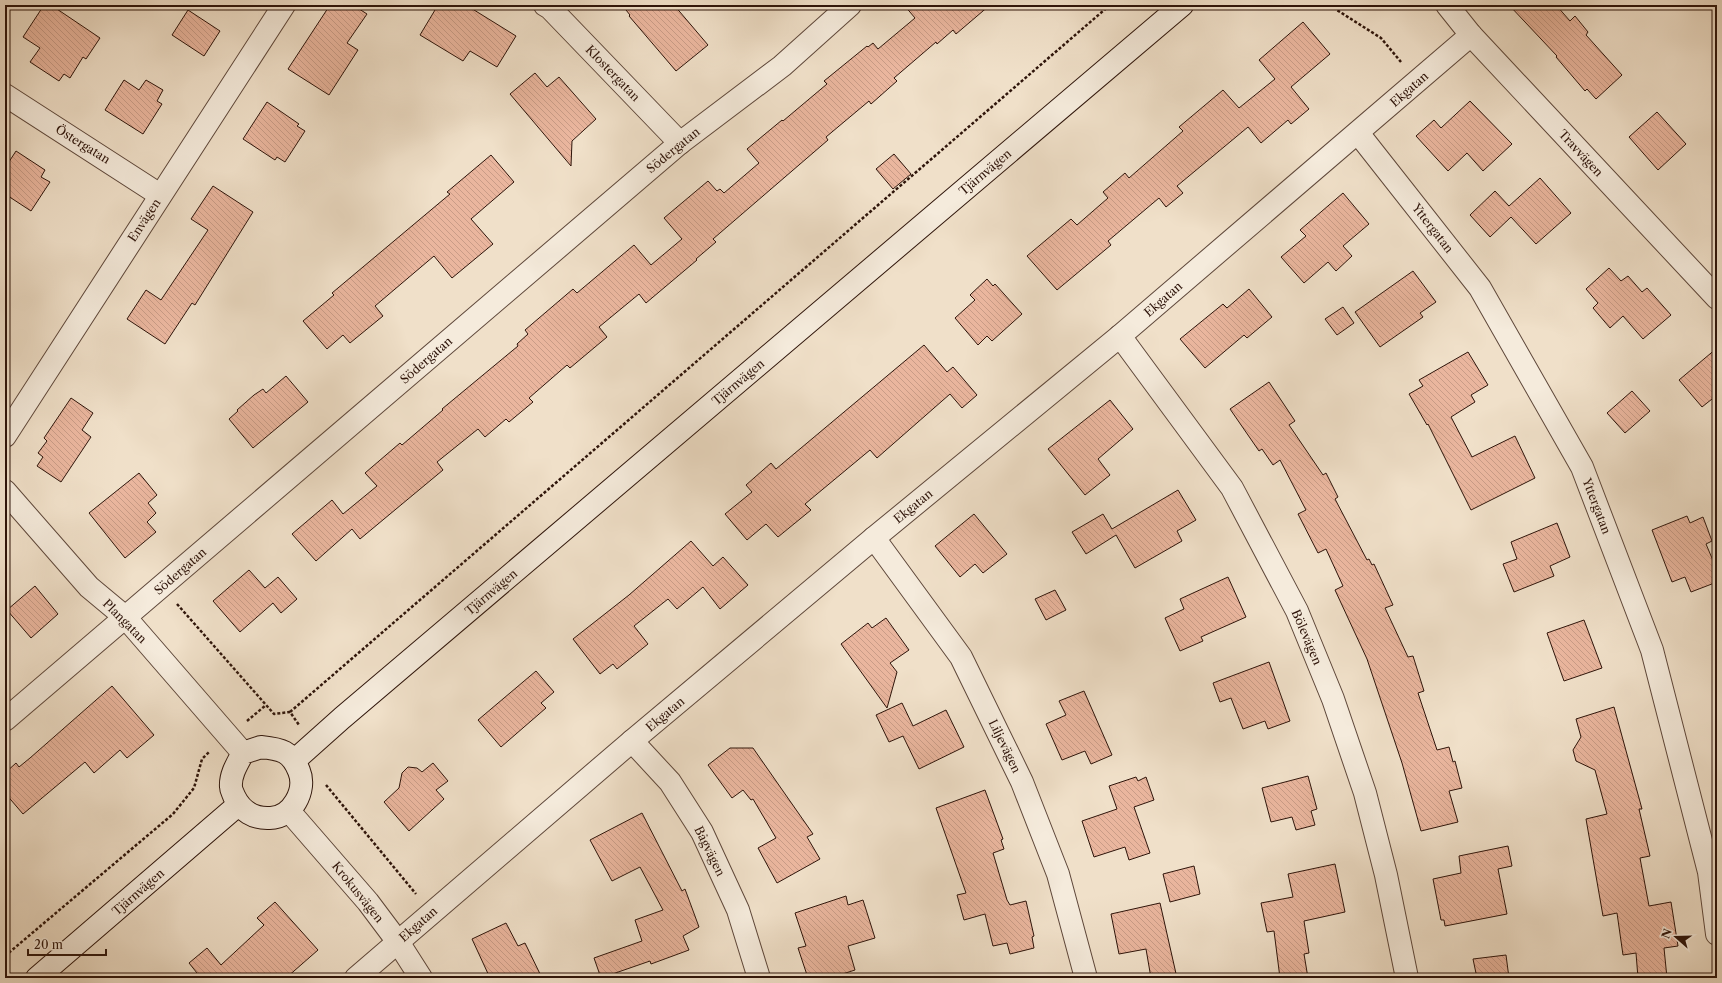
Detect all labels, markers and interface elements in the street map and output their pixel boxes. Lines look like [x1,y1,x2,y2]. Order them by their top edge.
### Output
street label: Klostergatan [583,42,644,104]
street label: Ekgatan [1387,68,1432,110]
street label: Östergatan [53,120,114,167]
street label: Södergatan [643,124,703,176]
street label: Travvägen [1555,126,1607,180]
street label: Tjärnvägen [956,145,1015,198]
street label: Envägen [125,195,164,244]
street label: Yttergatan [1408,200,1457,256]
street label: Ekgatan [1141,278,1186,320]
street label: Södergatan [397,333,456,387]
street label: Tjärnvägen [709,355,768,408]
street label: Yttergatan [1579,475,1615,536]
street label: Ekgatan [890,485,936,526]
street label: Södergatan [151,544,210,598]
street label: Tjärnvägen [462,565,521,618]
street label: Plangatan [100,596,150,646]
street label: Bölevägen [1289,607,1326,667]
street label: Ekgatan [643,693,688,734]
street label: Liljevägen [986,717,1025,776]
street label: Bågvägen [691,823,729,879]
street label: Krokusvägen [329,859,387,926]
street label: Tjärnvägen [109,865,167,919]
street label: Ekgatan [396,903,441,945]
north arrow [1656,917,1696,957]
text: N [1658,926,1675,940]
scale bar [28,931,106,957]
text: 20 m [34,937,63,952]

